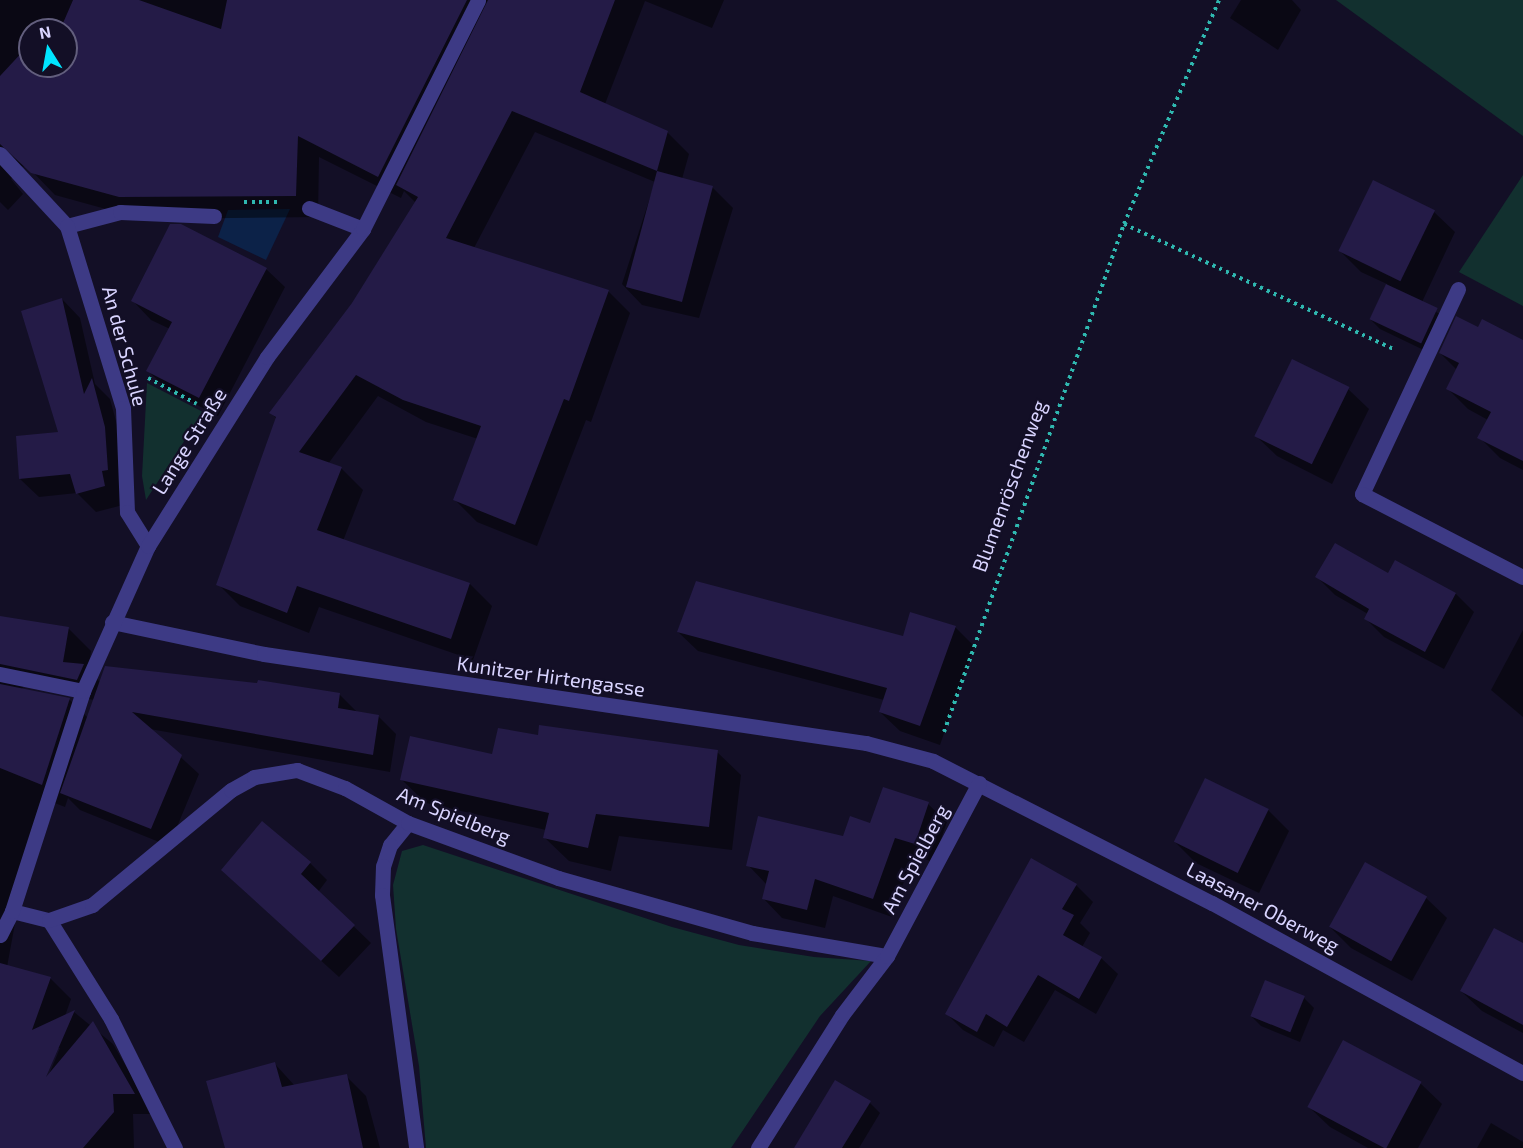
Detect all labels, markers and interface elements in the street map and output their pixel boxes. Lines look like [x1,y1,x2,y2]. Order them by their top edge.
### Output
north arrow [18,18,78,78]
text: N [37,21,52,42]
street label: An der Schule [97,283,153,409]
street label: Lange Straße [147,383,231,499]
street label: Blumenröschenweg [967,397,1051,575]
street label: Kunitzer Hirtengasse [455,651,647,701]
street label: Am Spielberg [394,781,514,849]
street label: Am Spielberg [876,800,954,918]
street label: Laasaner Oberweg [1182,856,1344,958]

